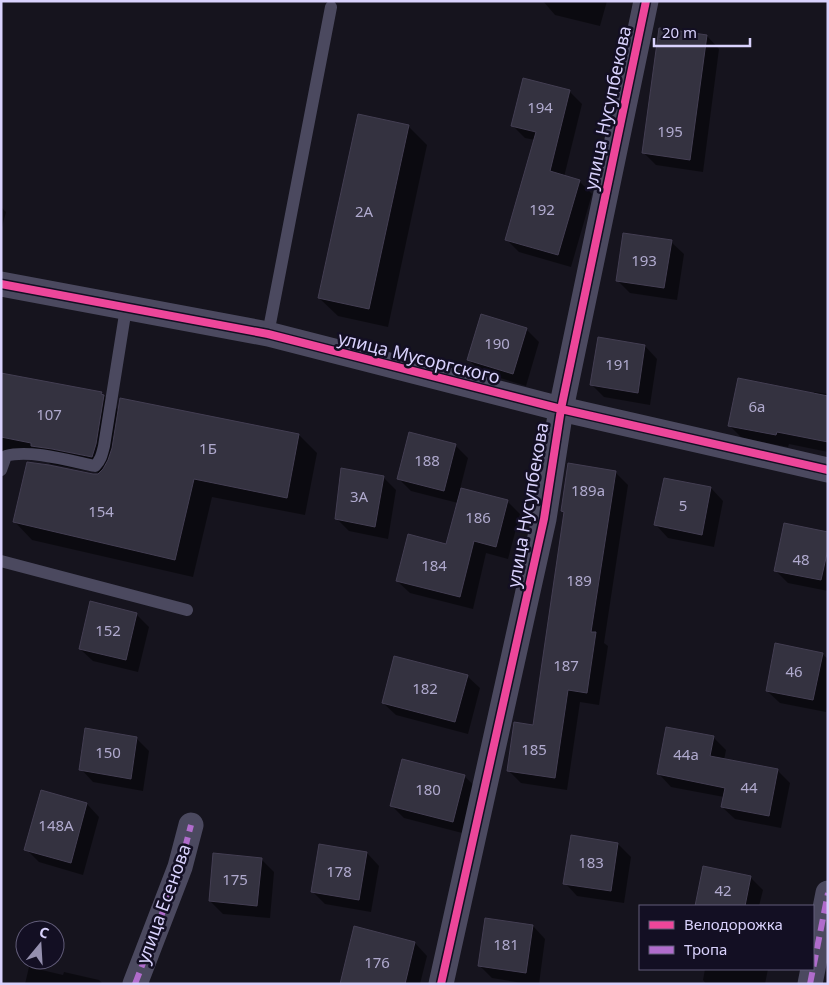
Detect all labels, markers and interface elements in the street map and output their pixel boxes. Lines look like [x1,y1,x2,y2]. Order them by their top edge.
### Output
scale bar [654,15,750,47]
text: 20 m [662,22,697,42]
street label: улица Нусупбекова [578,23,636,192]
house number: 194 [527,97,553,117]
house number: 195 [657,121,683,141]
house number: 192 [529,199,555,219]
house number: 2А [355,201,374,221]
house number: 193 [631,250,657,270]
street label: улица Мусоргского [336,325,503,389]
house number: 190 [484,333,510,353]
house number: 191 [605,354,631,374]
house number: 6а [749,396,765,416]
house number: 107 [36,404,62,424]
street label: улица Нусупбекова [501,420,553,589]
house number: 1Б [199,438,217,458]
house number: 188 [414,450,440,470]
house number: 189а [571,480,605,500]
house number: 3А [350,486,369,506]
house number: 5 [679,495,687,515]
house number: 154 [88,501,114,521]
house number: 186 [465,507,491,527]
house number: 48 [792,549,810,569]
house number: 184 [421,555,447,575]
house number: 189 [566,570,592,590]
house number: 152 [95,620,121,640]
house number: 187 [553,655,579,675]
house number: 46 [785,661,803,681]
house number: 182 [412,678,438,698]
house number: 185 [521,739,547,759]
house number: 150 [95,742,121,762]
house number: 44а [673,744,699,764]
house number: 44 [740,777,758,797]
house number: 180 [415,779,441,799]
house number: 148А [38,815,74,835]
street label: улица Есенова [130,840,196,967]
house number: 183 [578,852,604,872]
house number: 178 [326,861,352,881]
house number: 175 [222,869,248,889]
house number: 42 [714,880,732,900]
legend [639,905,814,970]
text: Велодорожка [684,914,783,934]
north arrow [15,920,65,970]
text: С [37,922,51,943]
house number: 181 [493,934,519,954]
text: Тропа [684,939,727,959]
house number: 176 [364,952,390,972]

